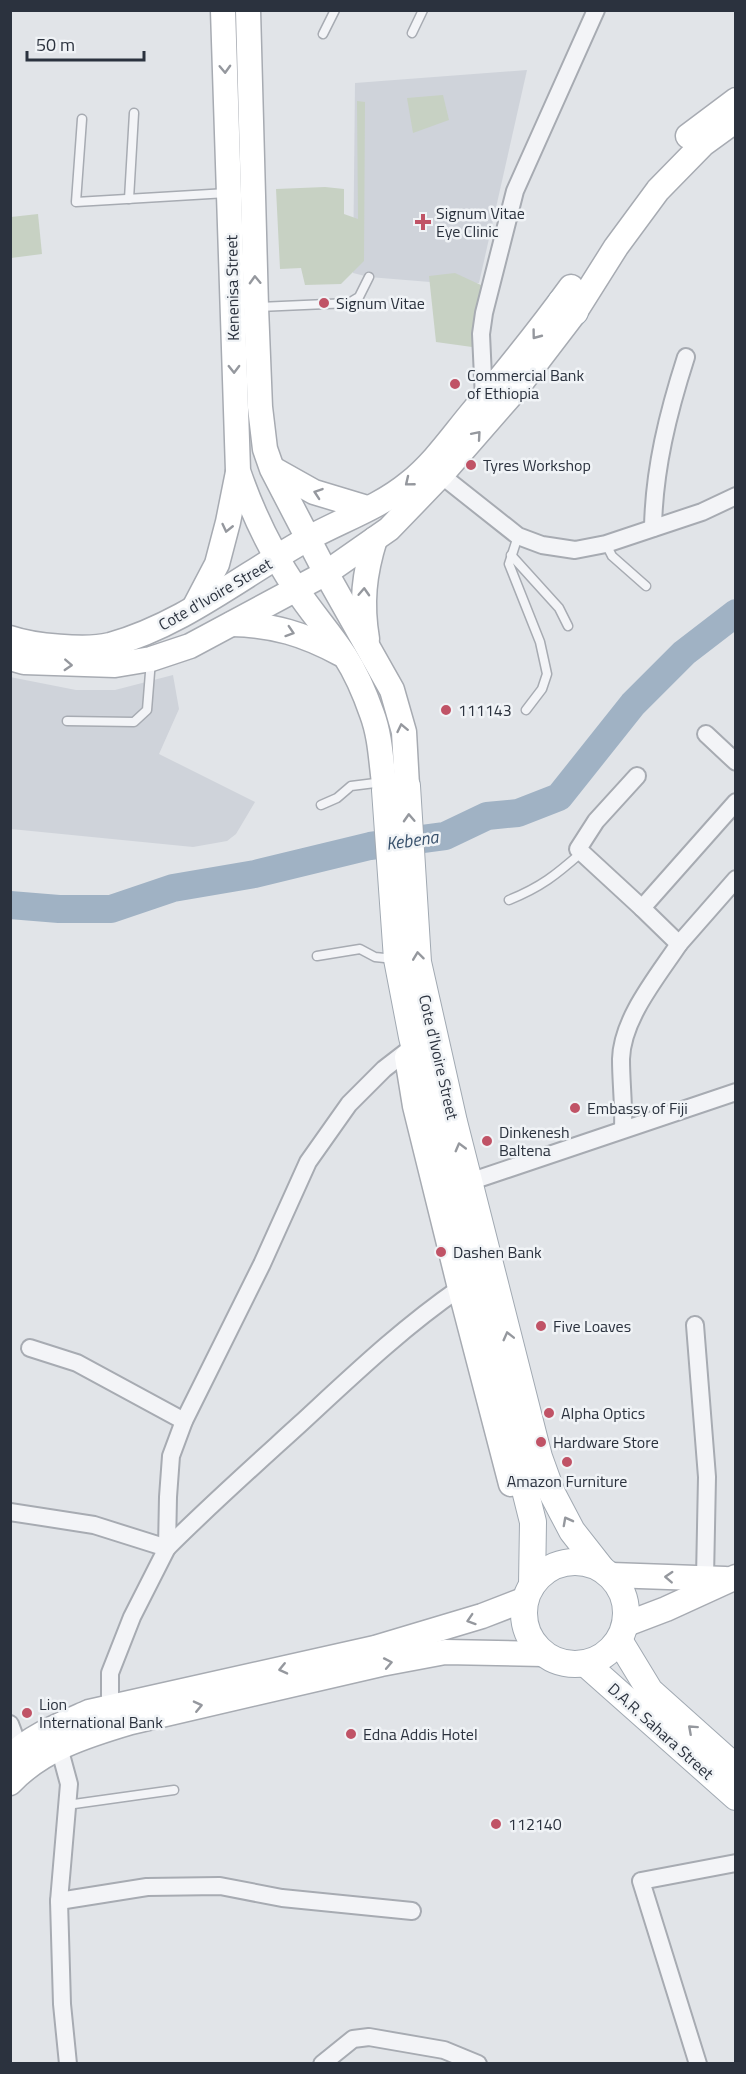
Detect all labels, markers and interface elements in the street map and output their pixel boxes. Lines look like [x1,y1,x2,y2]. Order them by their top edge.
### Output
scale bar [27,24,144,62]
text: 50 m [36,31,75,58]
one-way arrow [219,64,232,73]
place label: Signum Vitae Eye Clinic [436,201,525,243]
marker: Signum Vitae Eye Clinic [414,213,432,231]
street label: Kenenisa Street [219,234,245,341]
one-way arrow [248,276,261,285]
place label: Signum Vitae [336,291,425,315]
marker: Signum Vitae [317,296,331,310]
one-way arrow [532,328,543,339]
place label: Commercial Bank of Ethiopia [467,363,584,405]
one-way arrow [227,364,240,373]
marker: Commercial Bank of Ethiopia [448,377,462,391]
one-way arrow [469,431,480,442]
place label: Tyres Workshop [483,453,591,477]
marker: Tyres Workshop [464,458,478,472]
one-way arrow [405,475,416,486]
one-way arrow [313,487,324,500]
one-way arrow [221,523,234,533]
street label: Cote d'Ivoire Street [154,552,277,636]
one-way arrow [358,588,371,597]
one-way arrow [284,625,295,637]
one-way arrow [64,658,73,671]
place label: 111143 [458,698,512,722]
marker: 111143 [439,703,453,717]
one-way arrow [396,724,409,734]
one-way arrow [402,813,415,822]
water label: Kebena [384,823,441,857]
one-way arrow [412,952,425,961]
street label: Cote d'Ivoire Street [413,992,465,1122]
place label: Embassy of Fiji [587,1096,688,1120]
marker: Embassy of Fiji [568,1101,582,1115]
place label: Dinkenesh Baltena [499,1120,570,1162]
marker: Dinkenesh Baltena [480,1134,494,1148]
one-way arrow [455,1142,467,1153]
place label: Dashen Bank [453,1240,542,1264]
marker: Dashen Bank [434,1245,448,1259]
place label: Five Loaves [553,1314,631,1338]
marker: Five Loaves [534,1319,548,1333]
one-way arrow [503,1331,516,1341]
place label: Alpha Optics [561,1401,645,1425]
marker: Alpha Optics [542,1406,556,1420]
place label: Hardware Store [553,1430,659,1454]
marker: Hardware Store [534,1435,548,1449]
marker: Amazon Furniture [560,1455,574,1469]
place label: Amazon Furniture [507,1469,627,1493]
one-way arrow [563,1517,574,1527]
one-way arrow [665,1570,674,1583]
one-way arrow [466,1613,477,1625]
one-way arrow [382,1657,392,1670]
one-way arrow [278,1661,288,1674]
street label: D.A.R. Sahara Street [603,1677,719,1785]
place label: Lion International Bank [39,1692,163,1734]
one-way arrow [192,1701,202,1714]
marker: Lion International Bank [20,1706,34,1720]
place label: Edna Addis Hotel [363,1722,478,1746]
one-way arrow [688,1725,699,1736]
marker: Edna Addis Hotel [344,1727,358,1741]
place label: 112140 [508,1812,562,1836]
marker: 112140 [489,1817,503,1831]

